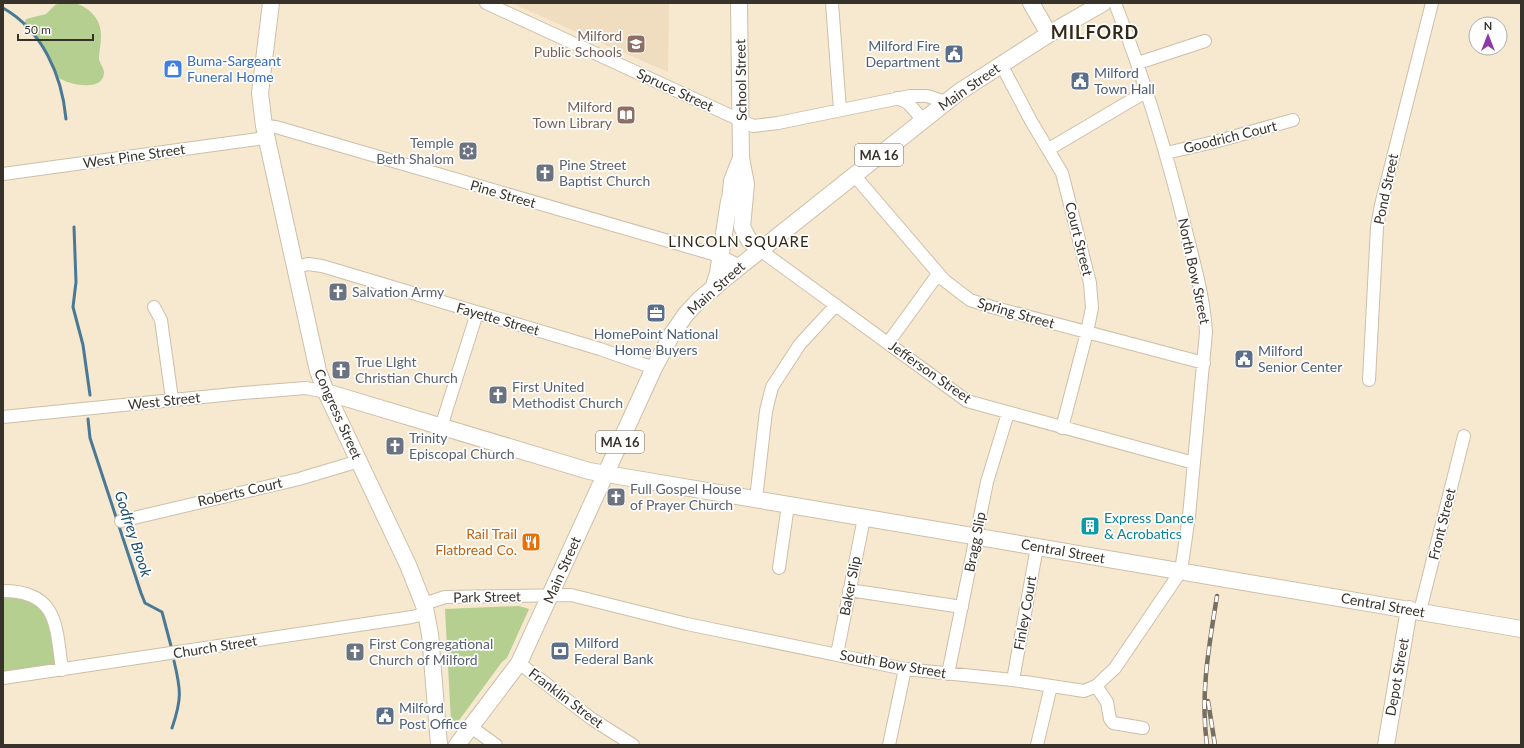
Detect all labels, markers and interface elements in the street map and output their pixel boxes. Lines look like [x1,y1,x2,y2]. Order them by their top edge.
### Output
scale bar [18,16,93,42]
north arrow [1468,16,1508,56]
text: N [1484,19,1492,32]
district label: MILFORD [1051,21,1139,43]
text: 50 m [24,22,51,37]
place label: Milford Public Schools [534,27,622,60]
school or university icon: Milford Public Schools [625,33,647,55]
place label: Milford Fire Department [865,37,940,70]
street label: School Street [731,39,750,121]
public building icon: Milford Fire Department [943,43,965,65]
place label: Buma-Sargeant Funeral Home [187,52,281,85]
shop icon: Buma-Sargeant Funeral Home [162,58,184,80]
street label: Main Street [935,59,1003,114]
street label: Spruce Street [634,64,716,115]
place label: Milford Town Hall [1094,64,1155,97]
public building icon: Milford Town Hall [1069,70,1091,92]
place label: Milford Town Library [533,98,613,131]
library icon: Milford Town Library [615,104,637,126]
street label: Goodrich Court [1182,117,1278,156]
place label: Temple Beth Shalom [376,134,454,167]
street label: West Pine Street [82,140,186,171]
synagogue icon: Temple Beth Shalom [457,140,479,162]
road number: MA 16 [855,144,903,166]
street label: Pond Street [1370,152,1401,226]
place label: Pine Street Baptist Church [559,156,650,189]
church icon: Pine Street Baptist Church [534,162,556,184]
street label: Pine Street [468,176,538,211]
street label: Court Street [1062,200,1097,278]
street label: North Bow Street [1175,216,1214,325]
district label: LINCOLN SQUARE [668,232,810,250]
street label: Main Street [683,257,748,318]
church icon: Salvation Army [327,281,349,303]
place label: Salvation Army [352,283,445,300]
street label: Spring Street [976,293,1057,332]
street label: Fayette Street [455,299,542,338]
office icon: HomePoint National Home Buyers [645,302,667,324]
place label: HomePoint National Home Buyers [594,325,718,358]
street label: Jefferson Street [886,337,975,406]
place label: Milford Senior Center [1258,342,1342,375]
public building icon: Milford Senior Center [1233,348,1255,370]
place label: True LIght Christian Church [355,353,458,386]
church icon: True LIght Christian Church [330,359,352,381]
street label: Congress Street [311,366,366,462]
place label: First United Methodist Church [512,378,623,411]
church icon: First United Methodist Church [487,384,509,406]
street label: West Street [127,388,201,413]
place label: Trinity Episcopal Church [409,429,515,462]
road number: MA 16 [596,431,644,453]
church icon: Trinity Episcopal Church [384,435,406,457]
street label: Roberts Court [196,474,284,510]
place label: Full Gospel House of Prayer Church [630,480,741,513]
church icon: Full Gospel House of Prayer Church [605,486,627,508]
street label: Front Street [1424,486,1459,561]
water label: Godfrey Brook [112,488,157,580]
place label: Express Dance & Acrobatics [1104,509,1194,542]
street label: Bragg Slip [960,510,989,573]
building icon: Express Dance & Acrobatics [1079,515,1101,537]
place label: Rail Trail Flatbread Co. [435,525,517,558]
restaurant icon: Rail Trail Flatbread Co. [520,531,542,553]
street label: Main Street [539,534,584,606]
street label: Central Street [1020,535,1106,566]
street label: Baker Slip [835,554,864,617]
street label: Finley Court [1010,574,1039,651]
street label: Park Street [453,587,521,606]
street label: Central Street [1340,589,1426,620]
street label: Church Street [172,631,258,662]
place label: Milford Federal Bank [574,634,654,667]
place label: First Congregational Church of Milford [369,635,493,668]
street label: Depot Street [1381,636,1412,717]
bank icon: Milford Federal Bank [549,640,571,662]
church icon: First Congregational Church of Milford [344,641,366,663]
street label: South Bow Street [839,646,948,681]
street label: Franklin Street [526,664,607,731]
place label: Milford Post Office [399,699,467,732]
public building icon: Milford Post Office [374,705,396,727]

